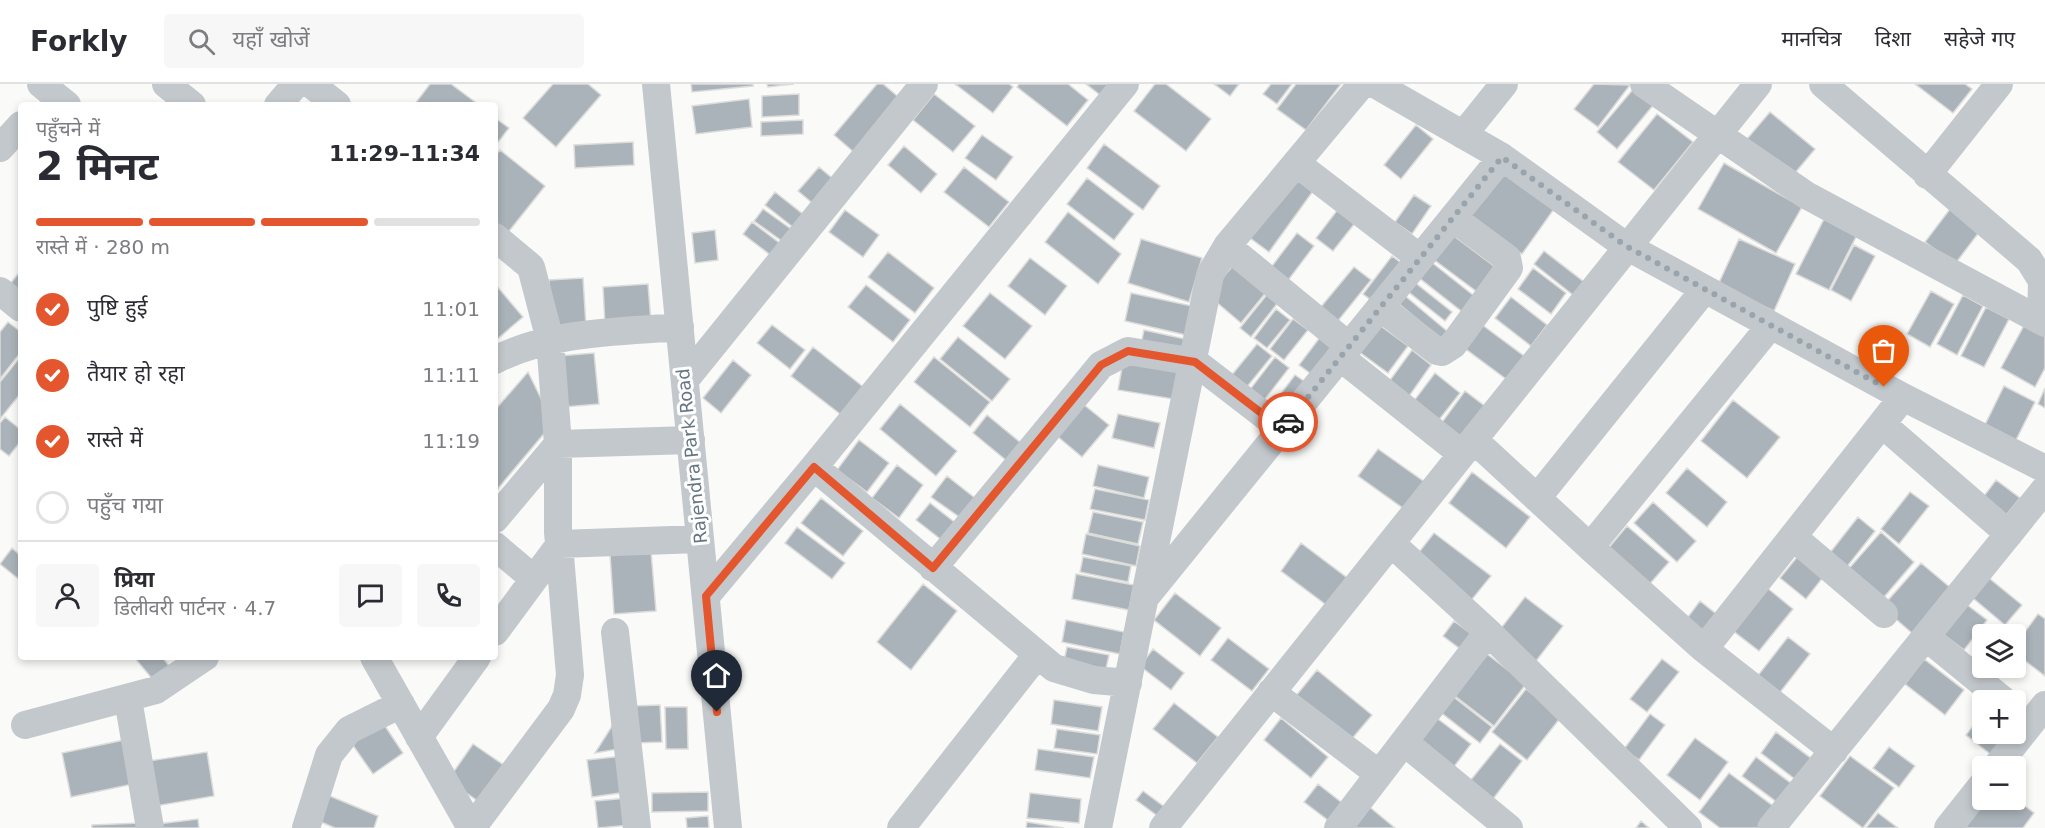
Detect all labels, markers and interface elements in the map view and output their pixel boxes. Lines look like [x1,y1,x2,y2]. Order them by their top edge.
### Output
search box [164,14,584,68]
text: Forkly [30,25,128,58]
icon: search [185,25,218,58]
text: यहाँ खोजें [233,27,310,52]
text: मानचित्र [1782,27,1842,51]
text: दिशा [1875,27,1911,51]
text: सहेजे गए [1944,27,2015,51]
text: पहुँचने में [36,117,100,141]
text: 11:29–11:34 [329,141,480,166]
text: 2 मिनट [36,144,159,189]
text: रास्ते में · 280 m [36,235,170,259]
icon: check [36,293,69,326]
text: पुष्टि हुई [87,295,148,320]
text: 11:01 [422,297,480,321]
pin [1858,325,1909,387]
icon: bag [1867,334,1900,367]
icon: check [36,359,69,392]
text: तैयार हो रहा [87,361,185,386]
text: 11:11 [422,363,480,387]
street label: Rajendra Park Road [672,367,711,545]
courier [1258,392,1318,452]
icon: car [1272,406,1305,439]
icon: check [36,425,69,458]
text: रास्ते में [87,427,143,452]
text: 11:19 [422,429,480,453]
text: पहुँच गया [87,493,163,518]
button: person [36,564,99,627]
button: chat [339,564,402,627]
button: phone [417,564,480,627]
text: प्रिया [114,567,154,592]
text: डिलीवरी पार्टनर · 4.7 [114,596,276,620]
map controls [1972,624,2026,810]
button: layers [1972,624,2026,678]
pin [691,650,742,712]
icon: home [700,659,733,692]
button: + [1972,690,2026,744]
button: − [1972,756,2026,810]

